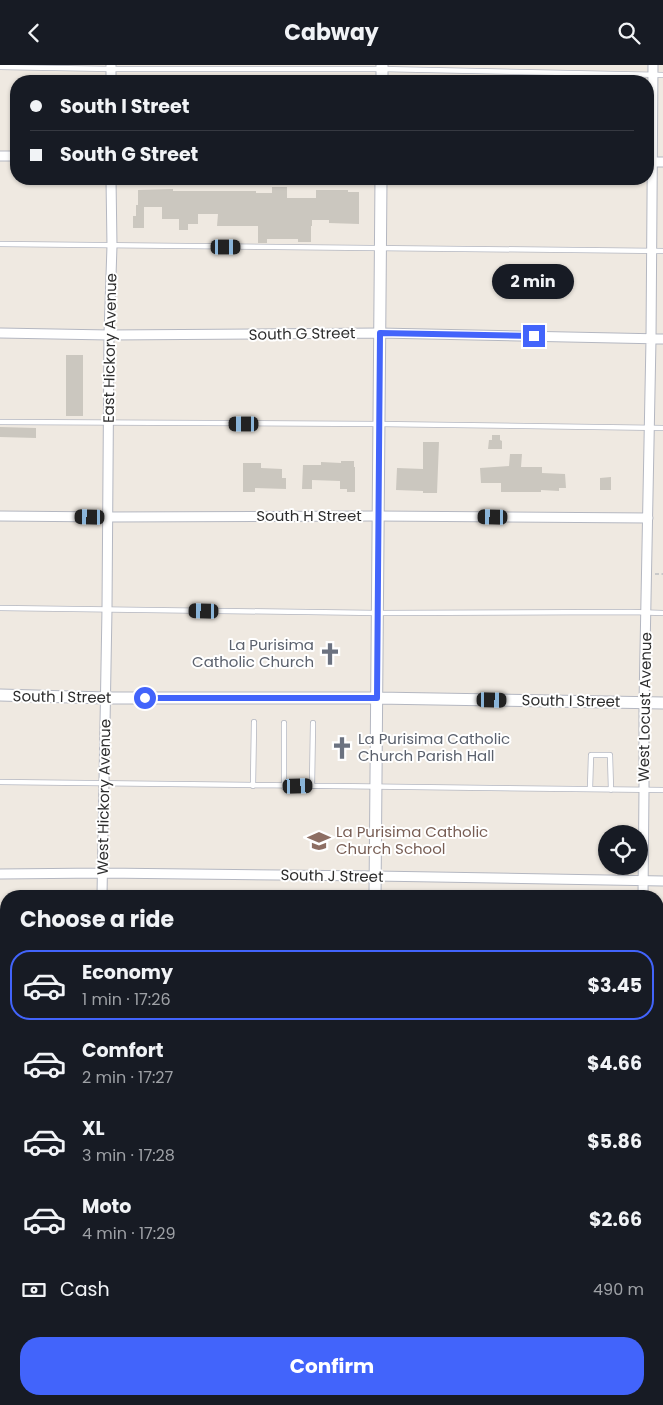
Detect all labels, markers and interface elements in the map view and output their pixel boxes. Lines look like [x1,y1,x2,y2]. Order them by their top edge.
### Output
text: Cabway [284,17,379,48]
icon: back [20,19,48,47]
icon: search [615,19,643,47]
text: South I Street [60,93,189,120]
text: South G Street [60,141,198,168]
car [211,240,241,255]
callout: 2 min [493,263,575,299]
text: 2 min [511,270,555,293]
street label: East Hickory Avenue [98,273,121,423]
street label: South G Street [248,322,356,345]
route end [523,325,545,347]
car [229,417,259,432]
street label: South H Street [256,505,362,526]
car [74,509,105,525]
car [477,509,508,525]
car [188,603,219,619]
street label: West Locust Avenue [633,632,656,782]
place label: La Purisima Catholic Church [192,634,314,672]
church icon: La Purisima Catholic Church [317,641,343,667]
street label: South I Street [12,685,112,708]
route start [134,687,156,709]
street label: South I Street [521,689,621,712]
car [476,692,507,708]
street label: West Hickory Avenue [92,719,115,875]
place label: La Purisima Catholic Church Parish Hall [358,728,510,766]
church icon: La Purisima Catholic Church Parish Hall [329,735,355,761]
car [282,778,313,794]
place label: La Purisima Catholic Church School [336,821,488,859]
map controls [598,825,648,875]
button: locate [598,825,648,875]
school or university icon: La Purisima Catholic Church School [306,828,332,854]
street label: South J Street [280,864,384,887]
text: Choose a ride [20,904,174,935]
text: Economy [82,959,173,986]
icon: car [22,963,67,1008]
text: $3.45 [587,972,642,999]
text: 1 min · 17:26 [82,988,171,1011]
text: Comfort [82,1037,164,1064]
icon: car [22,1041,67,1086]
text: $4.66 [587,1050,642,1077]
text: 2 min · 17:27 [82,1066,173,1089]
text: XL [82,1115,105,1142]
icon: car [22,1119,67,1164]
text: $5.86 [587,1128,642,1155]
text: 3 min · 17:28 [82,1144,175,1167]
text: Moto [82,1193,131,1220]
icon: car [22,1197,67,1242]
text: $2.66 [589,1206,642,1233]
text: 4 min · 17:29 [82,1222,175,1245]
icon: cash [20,1276,48,1304]
text: Cash [60,1276,110,1303]
text: 490 m [593,1278,644,1301]
button: Confirm [20,1337,644,1395]

